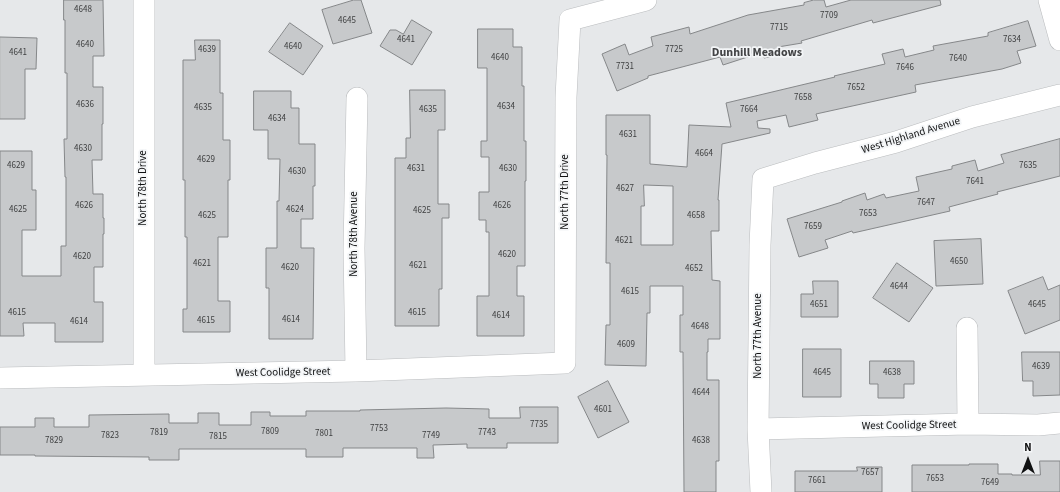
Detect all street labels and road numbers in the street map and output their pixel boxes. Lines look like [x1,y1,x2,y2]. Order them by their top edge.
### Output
street label: West Highland Avenue [860,115,962,157]
street label: North 78th Drive [137,150,151,226]
street label: North 77th Drive [559,154,573,230]
street label: North 78th Avenue [348,191,362,277]
street label: North 77th Avenue [752,293,766,379]
street label: West Coolidge Street [235,366,331,380]
street label: West Coolidge Street [861,419,957,433]

